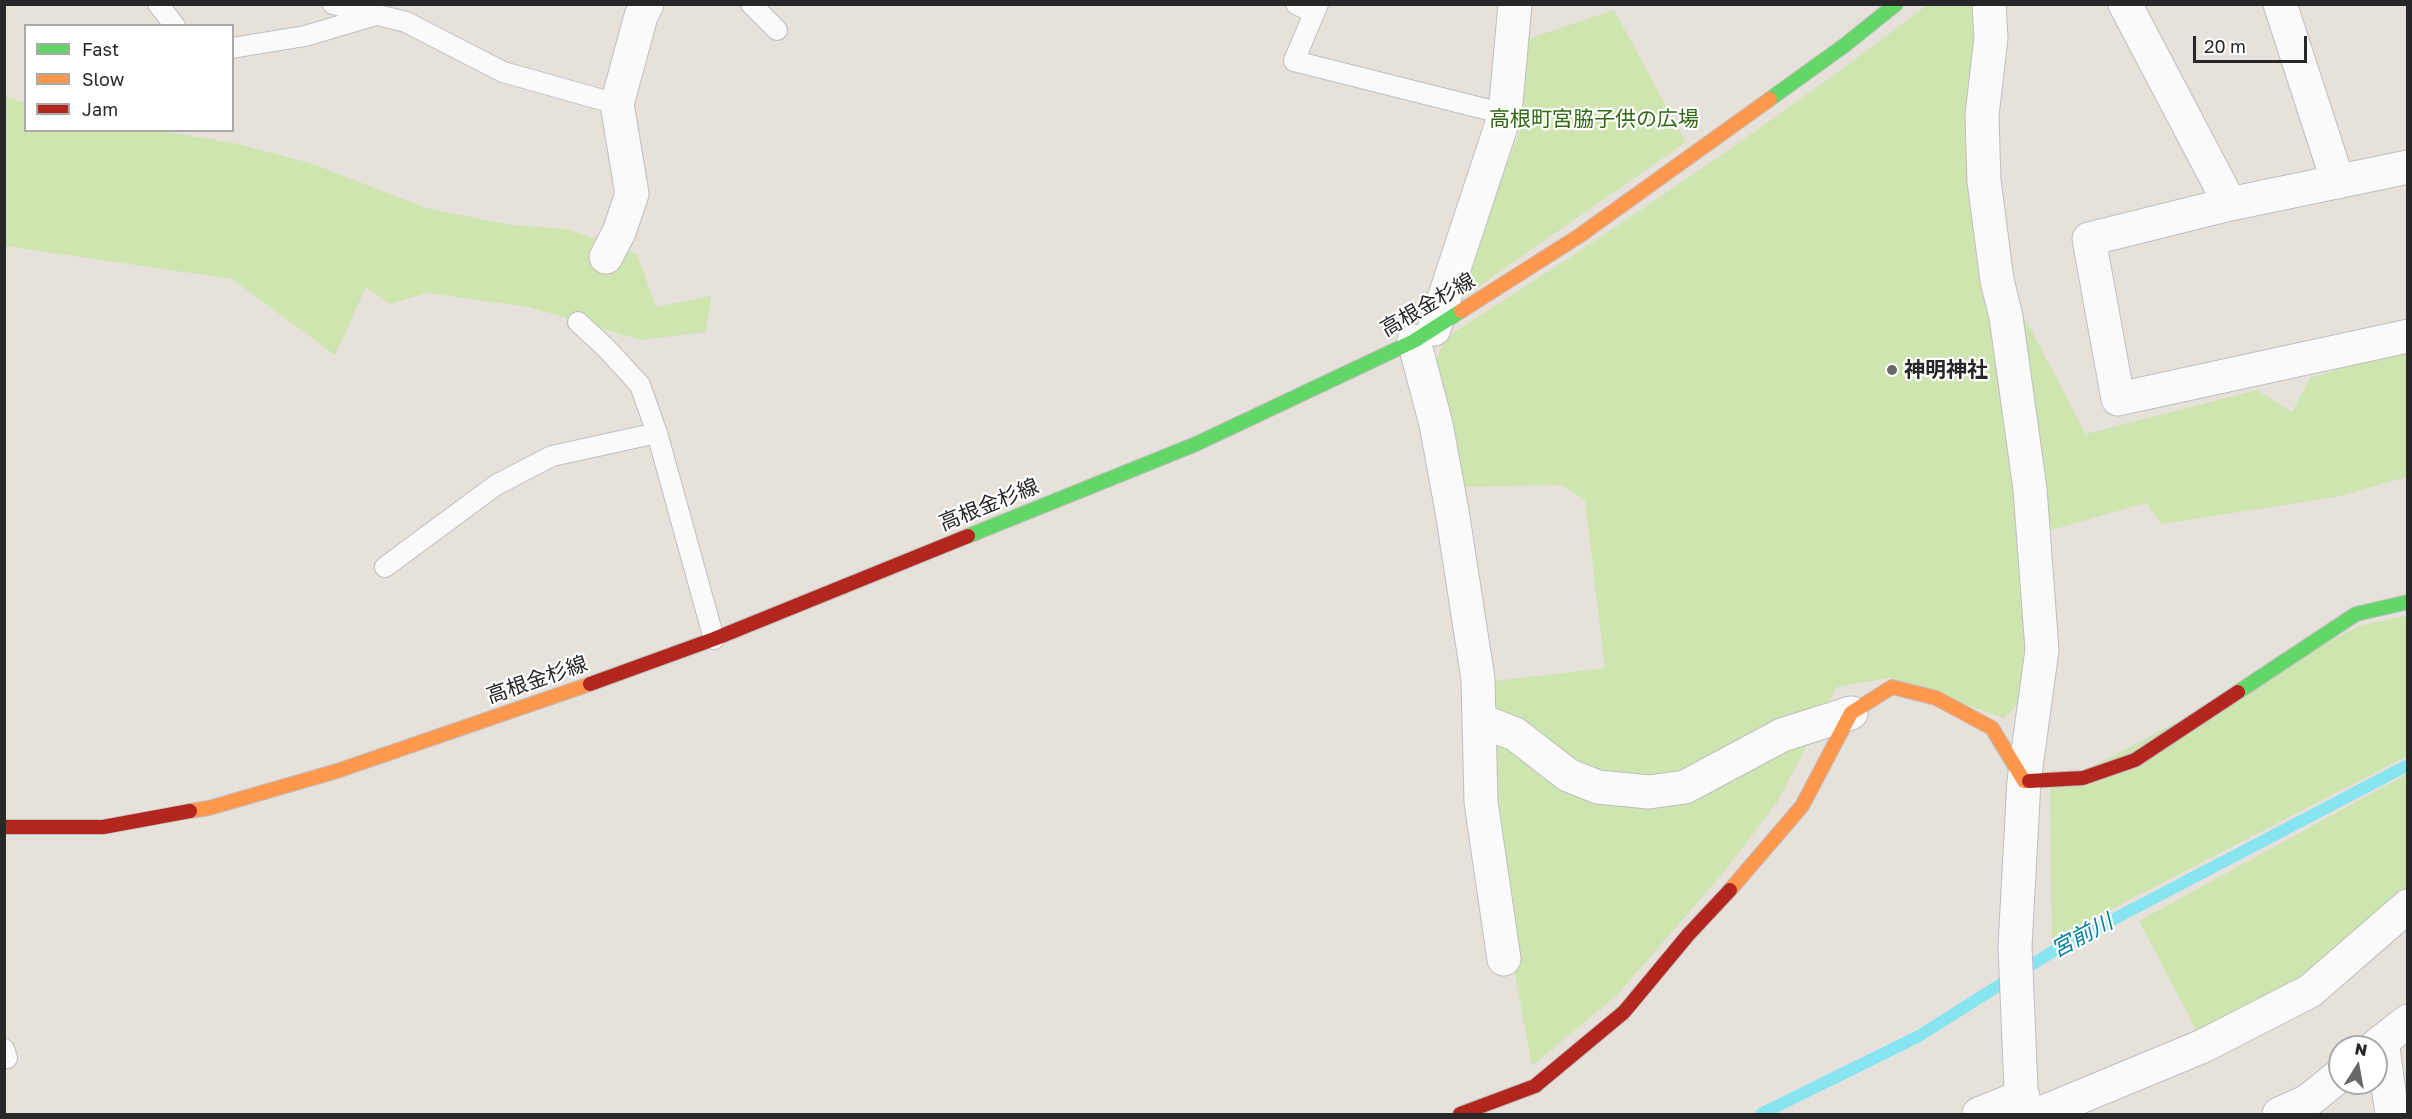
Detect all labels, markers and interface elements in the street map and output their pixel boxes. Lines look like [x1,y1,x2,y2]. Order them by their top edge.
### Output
legend [24,24,234,132]
scale bar [2196,24,2310,62]
text: 20 m [2204,35,2246,57]
text: Fast [82,38,119,60]
text: Slow [82,68,124,90]
text: Jam [82,98,118,120]
park label: 高根町宮脇子供の広場 [1489,106,1699,132]
street label: 高根金杉線 [1376,268,1480,342]
place label: 神明神社 [1904,357,1988,383]
marker: 神明神社 [1885,363,1899,377]
street label: 高根金杉線 [936,474,1042,536]
street label: 高根金杉線 [483,651,591,709]
water label: 宮前川 [2047,909,2117,963]
north arrow [2328,1035,2388,1095]
text: N [2353,1038,2369,1060]

